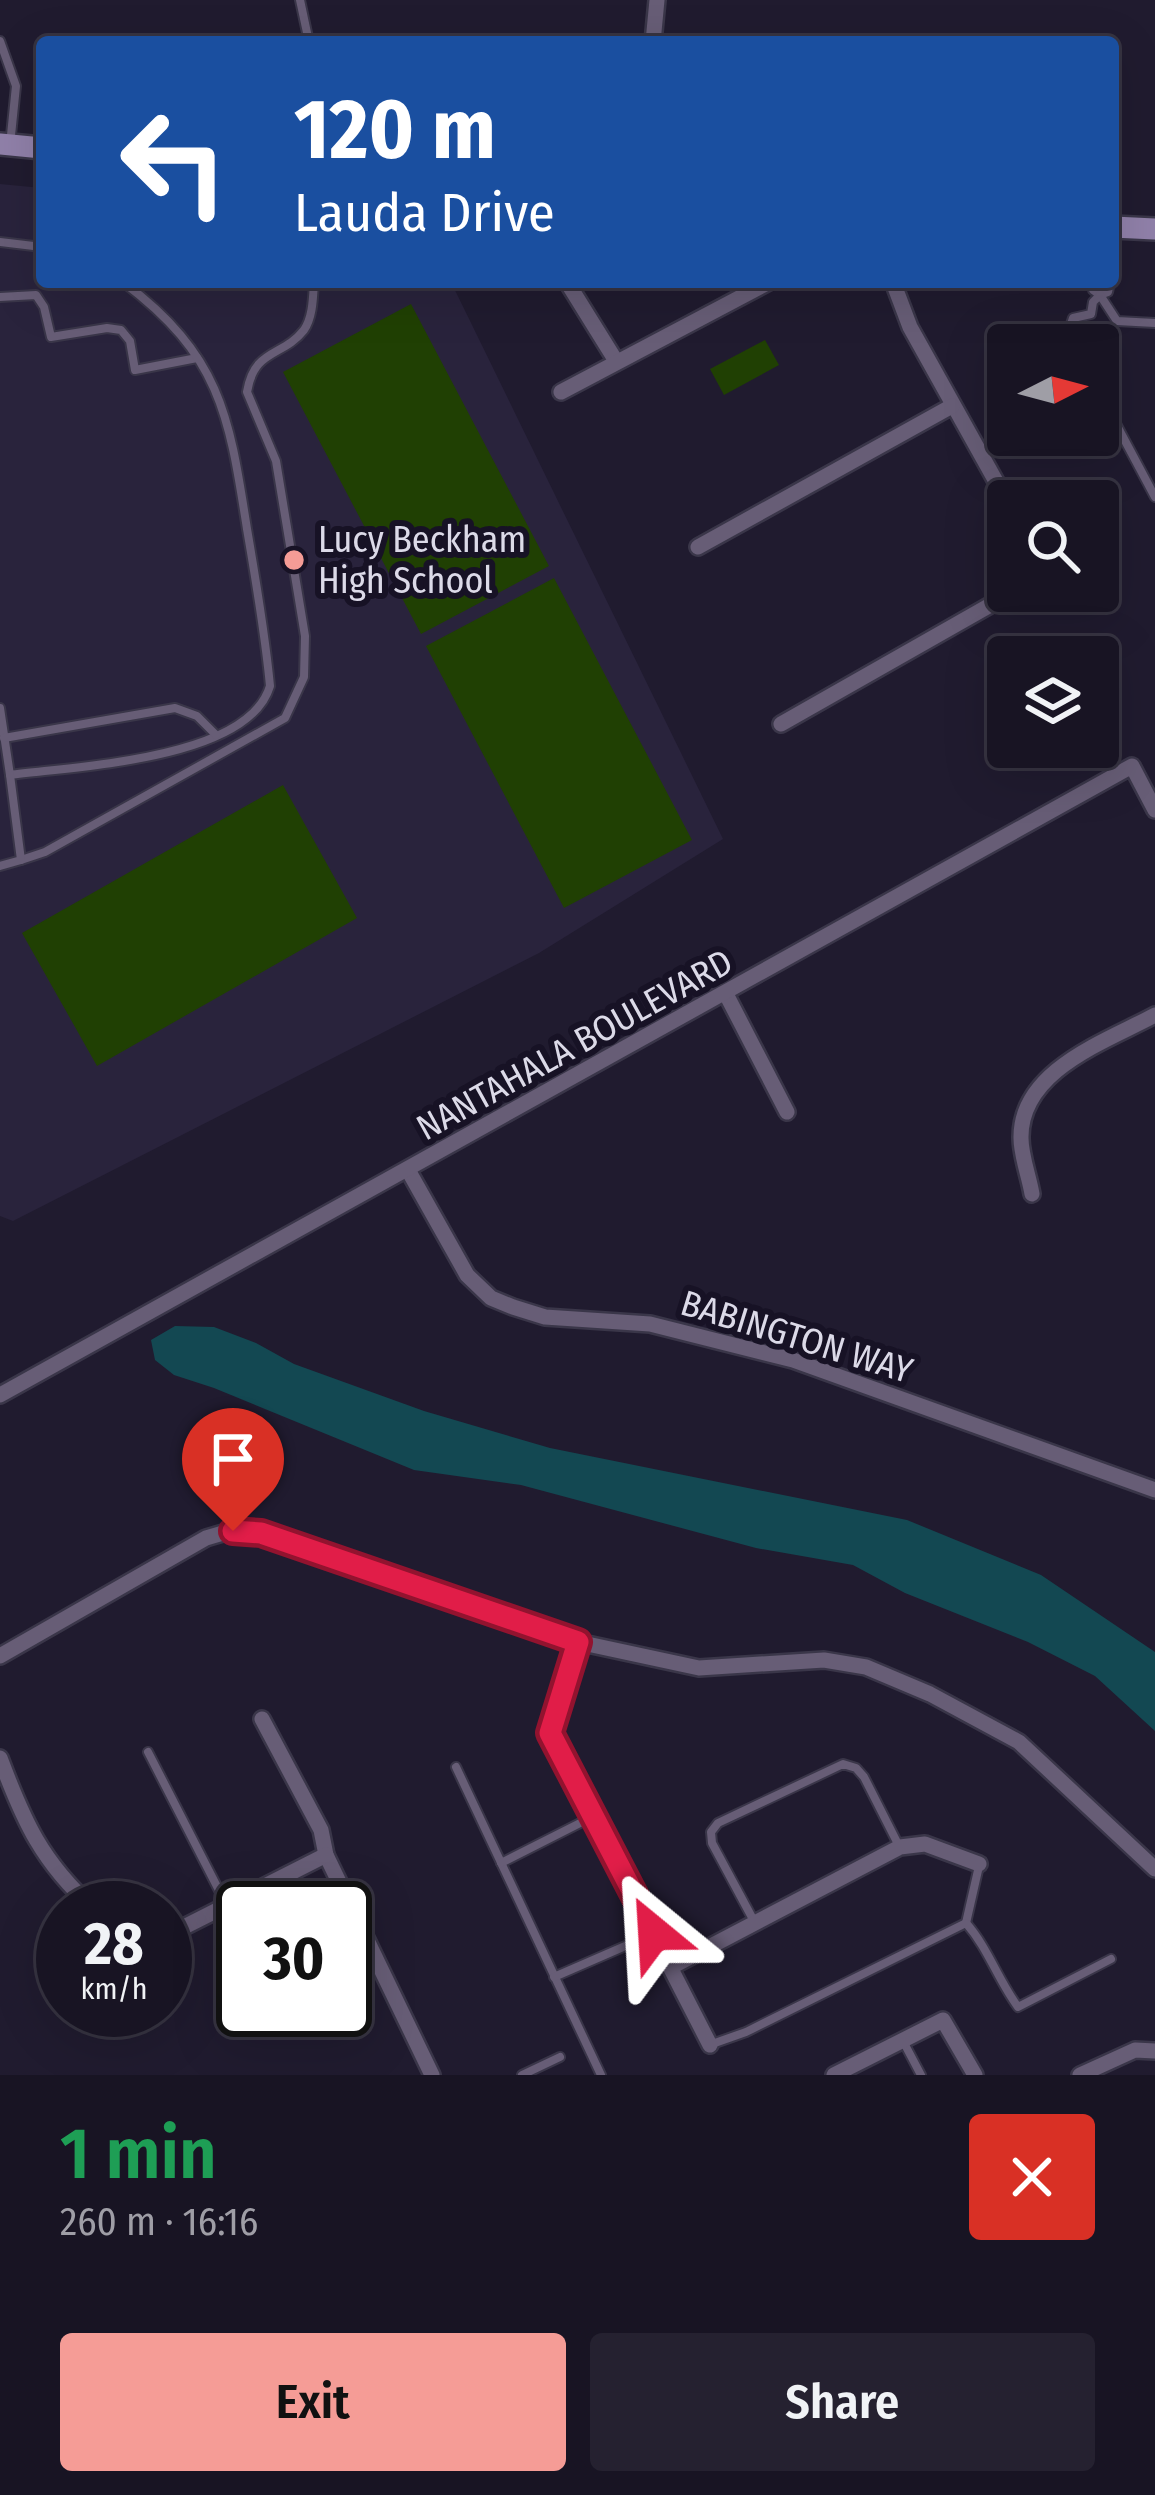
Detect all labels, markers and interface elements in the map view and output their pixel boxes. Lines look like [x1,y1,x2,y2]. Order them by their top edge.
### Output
text: 120 m [294,79,496,180]
icon: left [96,84,252,240]
text: Lauda Drive [294,181,555,245]
north arrow [987,324,1119,456]
map controls [987,324,1119,768]
button: search [987,480,1119,612]
place label: Lucy Beckham High School [318,518,526,603]
marker: Lucy Beckham High School [281,547,307,573]
button: layers [987,636,1119,768]
street label: NANTAHALA BOULEVARD [409,940,740,1150]
street label: BABINGTON WAY [676,1281,918,1393]
pin [182,1408,284,1531]
icon: arrive [200,1426,266,1492]
position arrow [591,1870,717,1996]
speed limit sign: 30 [216,1881,372,2037]
text: 28 [84,1908,144,1980]
text: km/h [81,1971,147,2007]
text: 1 min [60,2111,217,2197]
button: close [969,2114,1095,2240]
text: 260 m · 16:16 [60,2199,258,2245]
button: Exit [60,2333,566,2471]
button: Share [590,2333,1095,2471]

